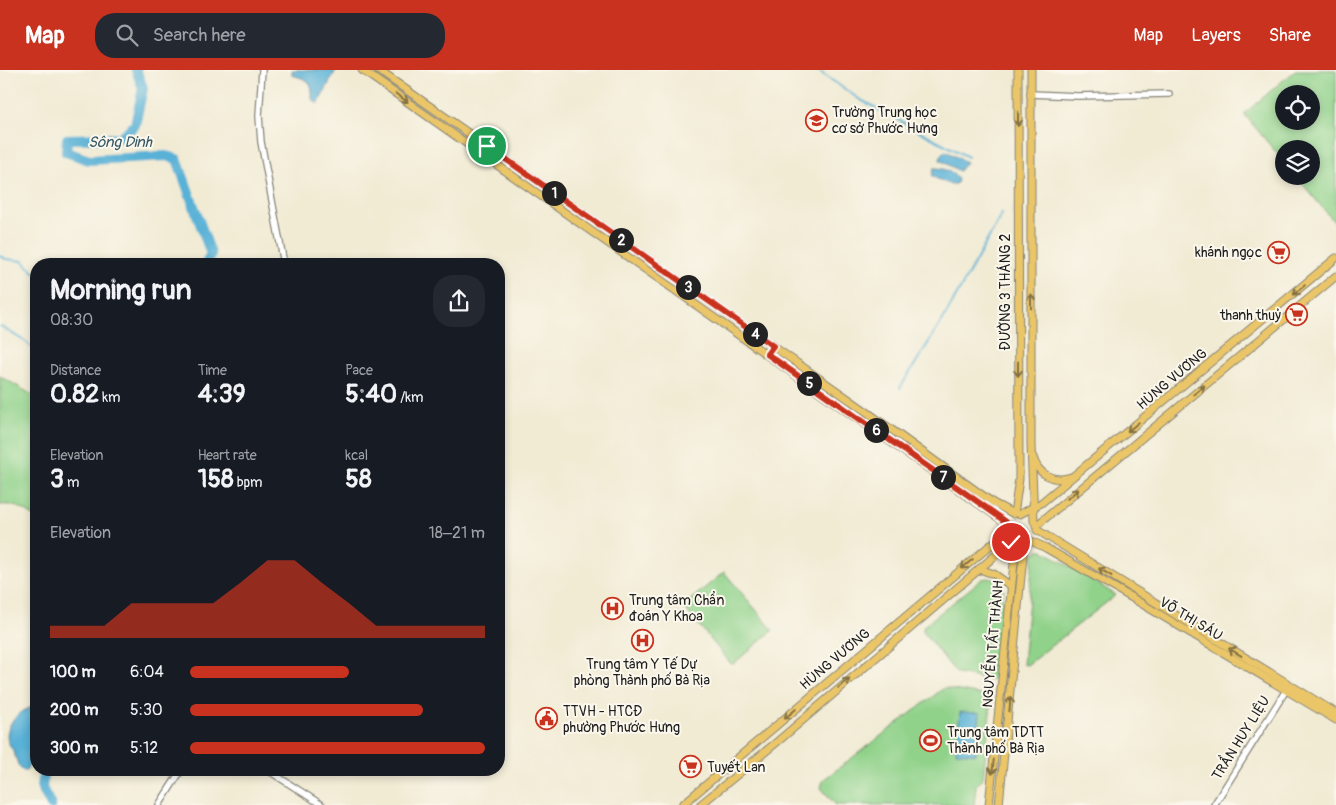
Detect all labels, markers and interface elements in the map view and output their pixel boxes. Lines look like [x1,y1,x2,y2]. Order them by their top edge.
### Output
search box [95,13,445,58]
text: Map [25,21,65,50]
icon: search [113,21,141,49]
text: Search here [153,23,246,47]
text: Map [1134,24,1163,47]
text: Layers [1191,24,1241,47]
text: Share [1269,24,1311,47]
map controls [1275,85,1320,185]
button: locate [1275,85,1320,130]
one-way arrow [395,93,409,103]
place label: Trường Trung học cơ sở Phước Hưng [832,104,938,137]
school or university icon: Trường Trung học cơ sở Phước Hưng [804,108,828,132]
one-way arrow [1013,110,1023,126]
pin [466,125,508,167]
icon: arrive [473,132,501,160]
water label: Sông Dinh [88,133,153,152]
button: layers [1275,140,1320,185]
pin: 1 [542,180,566,206]
text: 1 [552,185,557,202]
pin: 2 [608,228,634,252]
text: 2 [618,232,625,249]
street label: ĐƯỜNG 3 THÁNG 2 [996,233,1014,350]
supermarket icon: khánh ngọc [1266,240,1290,264]
place label: khánh ngọc [1195,244,1262,261]
text: Morning run [50,273,192,308]
pin: 3 [676,274,700,300]
button: share [433,275,485,327]
text: 3 [685,279,692,296]
one-way arrow [1292,284,1305,295]
one-way arrow [1026,293,1036,310]
supermarket icon: thanh thuỷ [1285,303,1309,327]
place label: thanh thuỷ [1219,307,1281,324]
text: 08:30 [50,310,93,330]
pin: 4 [742,322,768,346]
text: 4 [751,326,760,343]
street label: HÙNG VƯƠNG [1133,344,1211,413]
one-way arrow [1013,360,1023,376]
text: Distance [50,362,101,379]
text: Time [198,362,227,379]
text: Pace [345,362,373,379]
pin: 5 [796,370,822,396]
text: 5 [806,375,813,392]
text: 0.82 [50,379,99,410]
text: 4:39 [198,379,246,410]
text: 5:40 [345,379,397,410]
one-way arrow [1192,385,1205,396]
text: km [99,389,120,406]
text: /km [397,389,423,406]
pin: 6 [864,418,888,442]
text: 6 [872,422,881,439]
one-way arrow [1127,422,1140,433]
text: Elevation [50,447,103,464]
text: Heart rate [198,447,257,464]
text: kcal [345,447,368,464]
text: 3 [50,464,64,495]
text: 158 [198,464,234,495]
text: 58 [345,464,371,495]
pin: 7 [930,464,956,490]
text: 7 [940,469,947,486]
text: m [64,474,79,491]
text: bpm [234,474,263,491]
one-way arrow [1066,488,1079,499]
pin [990,521,1032,563]
text: Elevation [50,523,111,543]
text: 18–21 m [428,523,485,543]
icon: check [997,528,1025,556]
one-way arrow [961,558,974,570]
one-way arrow [1099,566,1113,576]
street label: NGUYỄN TẤT THÀNH [976,579,1007,708]
place label: Trung tâm Chẩn đoán Y Khoa [629,591,724,625]
street label: VÕ THỊ SÁU [1156,593,1226,645]
hospital icon: Trung tâm Chẩn đoán Y Khoa [601,596,625,620]
street label: HÙNG VƯƠNG [796,624,874,693]
hospital icon: Trung tâm Y Tế Dự phòng Thành phố Bà Rịa [630,629,654,653]
one-way arrow [1228,646,1242,656]
place label: Trung tâm Y Tế Dự phòng Thành phố Bà Rịa [574,656,710,689]
text: 100 m [50,662,96,682]
text: 6:04 [130,662,164,682]
one-way arrow [838,678,851,689]
street label: TRẦN HUY LIỆU [1206,691,1274,783]
one-way arrow [1005,697,1014,713]
text: 200 m [50,700,98,720]
text: 5:30 [130,700,163,720]
place label: TTVH - HTCĐ phường Phước Hưng [563,703,680,736]
public building icon: TTVH - HTCĐ phường Phước Hưng [535,707,559,731]
one-way arrow [783,708,796,720]
place label: Trung tâm TDTT Thành phố Bà Rịa [947,724,1044,757]
sports icon: Trung tâm TDTT Thành phố Bà Rịa [919,728,943,752]
text: 300 m [50,738,98,758]
text: 5:12 [130,738,158,758]
supermarket icon: Tuyết Lan [679,755,703,779]
place label: Tuyết Lan [707,759,765,776]
one-way arrow [988,759,998,775]

